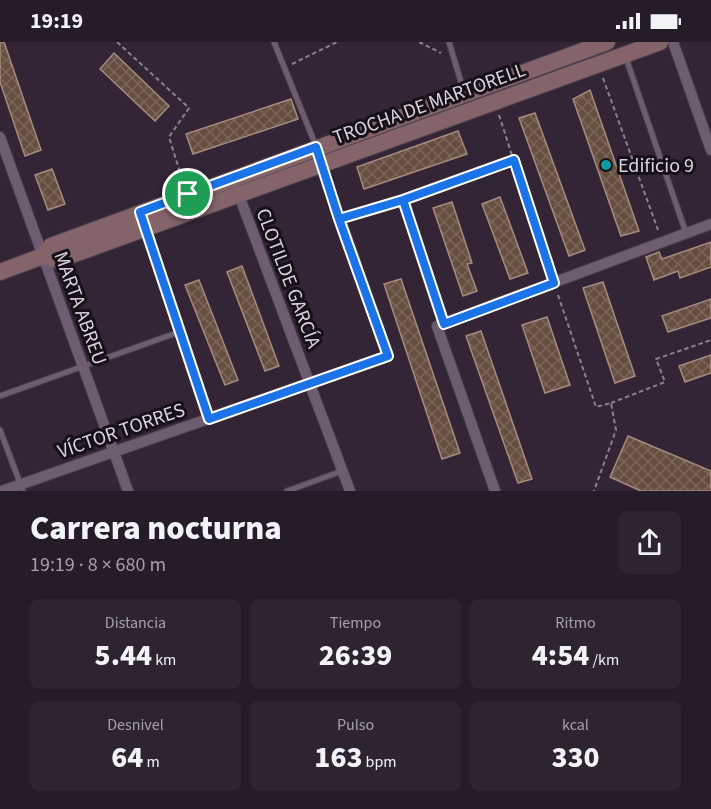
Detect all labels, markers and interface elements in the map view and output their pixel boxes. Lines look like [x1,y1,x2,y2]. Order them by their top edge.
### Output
text: 19:19 [30,5,83,37]
street label: TROCHA DE MARTORELL [329,56,530,152]
place label: Edificio 9 [618,152,694,180]
marker: Edificio 9 [599,158,613,172]
pin [162,168,213,219]
icon: arrive [171,177,204,210]
street label: CLOTILDE GARCÍA [248,204,328,353]
street label: MARTA ABREU [47,248,114,369]
street label: VÍCTOR TORRES [54,396,189,466]
text: Carrera nocturna [30,505,282,552]
button: share [618,511,681,574]
text: 19:19 · 8 × 680 m [30,551,166,579]
text: Distancia [105,612,166,634]
text: Tiempo [330,612,381,634]
text: Ritmo [555,612,596,634]
text: 5.44 [95,634,152,677]
text: 26:39 [319,634,392,677]
text: 4:54 [532,634,589,677]
text: km [152,649,176,671]
text: /km [589,649,619,671]
text: Desnivel [107,714,164,736]
text: Pulso [337,714,374,736]
text: kcal [562,714,589,736]
text: 64 [111,736,143,779]
text: 163 [314,736,362,779]
text: 330 [551,736,600,779]
text: m [143,751,160,773]
text: bpm [362,751,397,773]

